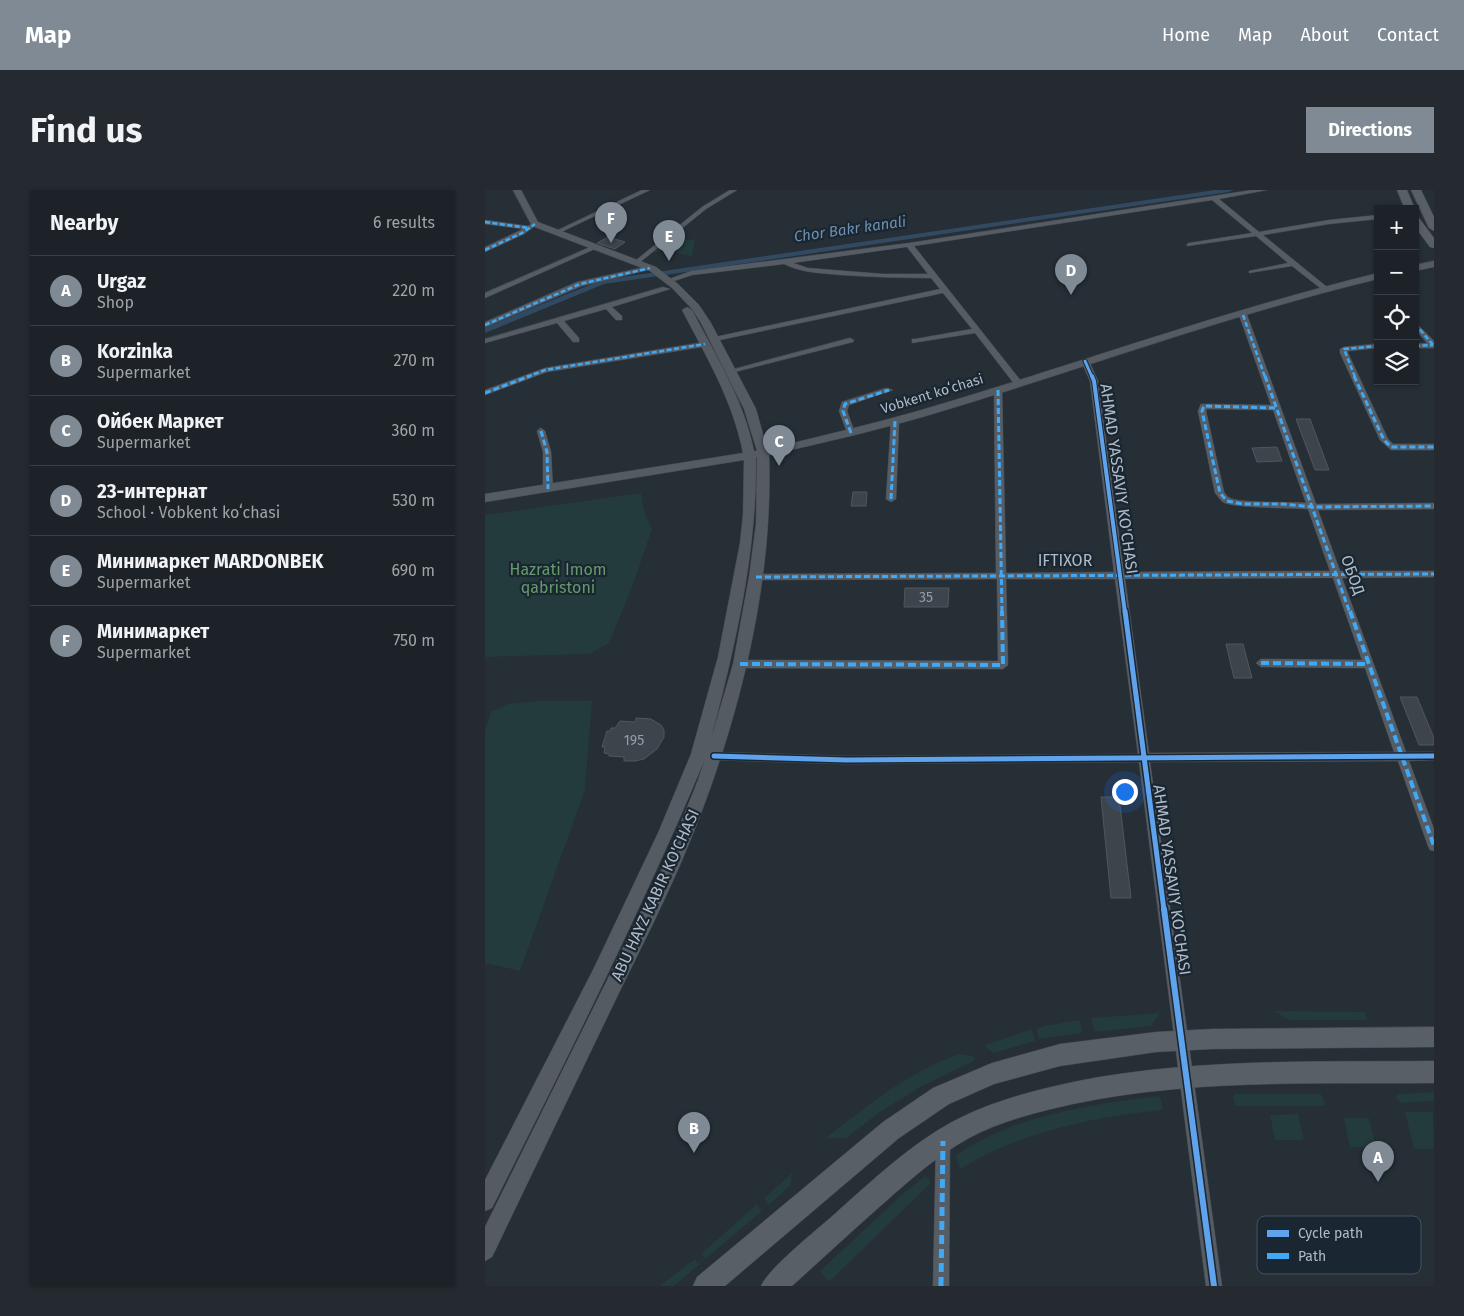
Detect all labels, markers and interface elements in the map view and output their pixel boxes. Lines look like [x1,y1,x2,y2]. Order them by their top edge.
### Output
text: Map [25,21,71,49]
text: Home [1162,24,1210,46]
text: Map [1238,24,1272,46]
text: About [1300,24,1349,46]
text: Contact [1377,24,1439,46]
button: Directions [1306,107,1434,153]
text: Find us [30,109,142,151]
pin: F [595,202,627,243]
map controls [1374,205,1419,385]
button: + [1374,205,1419,250]
text: Nearby [50,210,118,236]
water label: Chor Bakr kanali [793,212,907,246]
text: 6 results [373,213,435,232]
pin: E [653,220,685,261]
button: − [1374,250,1419,295]
pin: D [1055,254,1087,295]
text: Urgaz [97,270,146,293]
text: A [61,281,71,300]
text: 220 m [392,281,435,300]
text: Shop [97,293,134,312]
button: locate [1374,295,1419,340]
text: Korzinka [97,340,173,363]
button: layers [1374,340,1419,385]
text: B [61,351,71,370]
text: 270 m [393,351,435,370]
text: Supermarket [97,363,191,382]
street label: Vobkent koʻchasi [879,370,985,418]
street label: AHMAD YASSAVIY KO'CHASI [1096,382,1142,576]
text: Ойбек Маркет [97,410,223,433]
text: C [61,421,71,440]
text: 360 m [392,421,435,440]
pin: C [763,425,795,466]
text: Supermarket [97,433,191,452]
text: 23-интернат [97,480,207,503]
text: D [61,491,71,510]
text: 530 m [392,491,435,510]
text: School · Vobkent koʻchasi [97,503,280,522]
text: Минимаркет MARDONBEK [97,550,323,573]
street label: IFTIXOR [1038,551,1093,570]
street label: ОБОД [1337,552,1369,598]
park label: Hazrati Imom qabristoni [510,560,606,597]
text: E [62,561,70,580]
text: 690 m [391,561,435,580]
text: Supermarket [97,573,191,592]
house number: 35 [919,589,933,606]
text: Минимаркет [97,620,209,643]
text: F [62,631,70,650]
text: 750 m [393,631,435,650]
text: Supermarket [97,643,191,662]
house number: 195 [624,732,644,749]
your location [1112,779,1138,805]
street label: AHMAD YASSAVIY KO'CHASI [1149,783,1195,977]
street label: ABU HAYZ KABIR KO'CHASI [607,806,703,984]
pin: B [678,1112,710,1153]
pin: A [1362,1141,1394,1182]
legend [1257,1216,1421,1274]
text: Cycle path [1298,1225,1363,1242]
text: Path [1298,1248,1326,1265]

